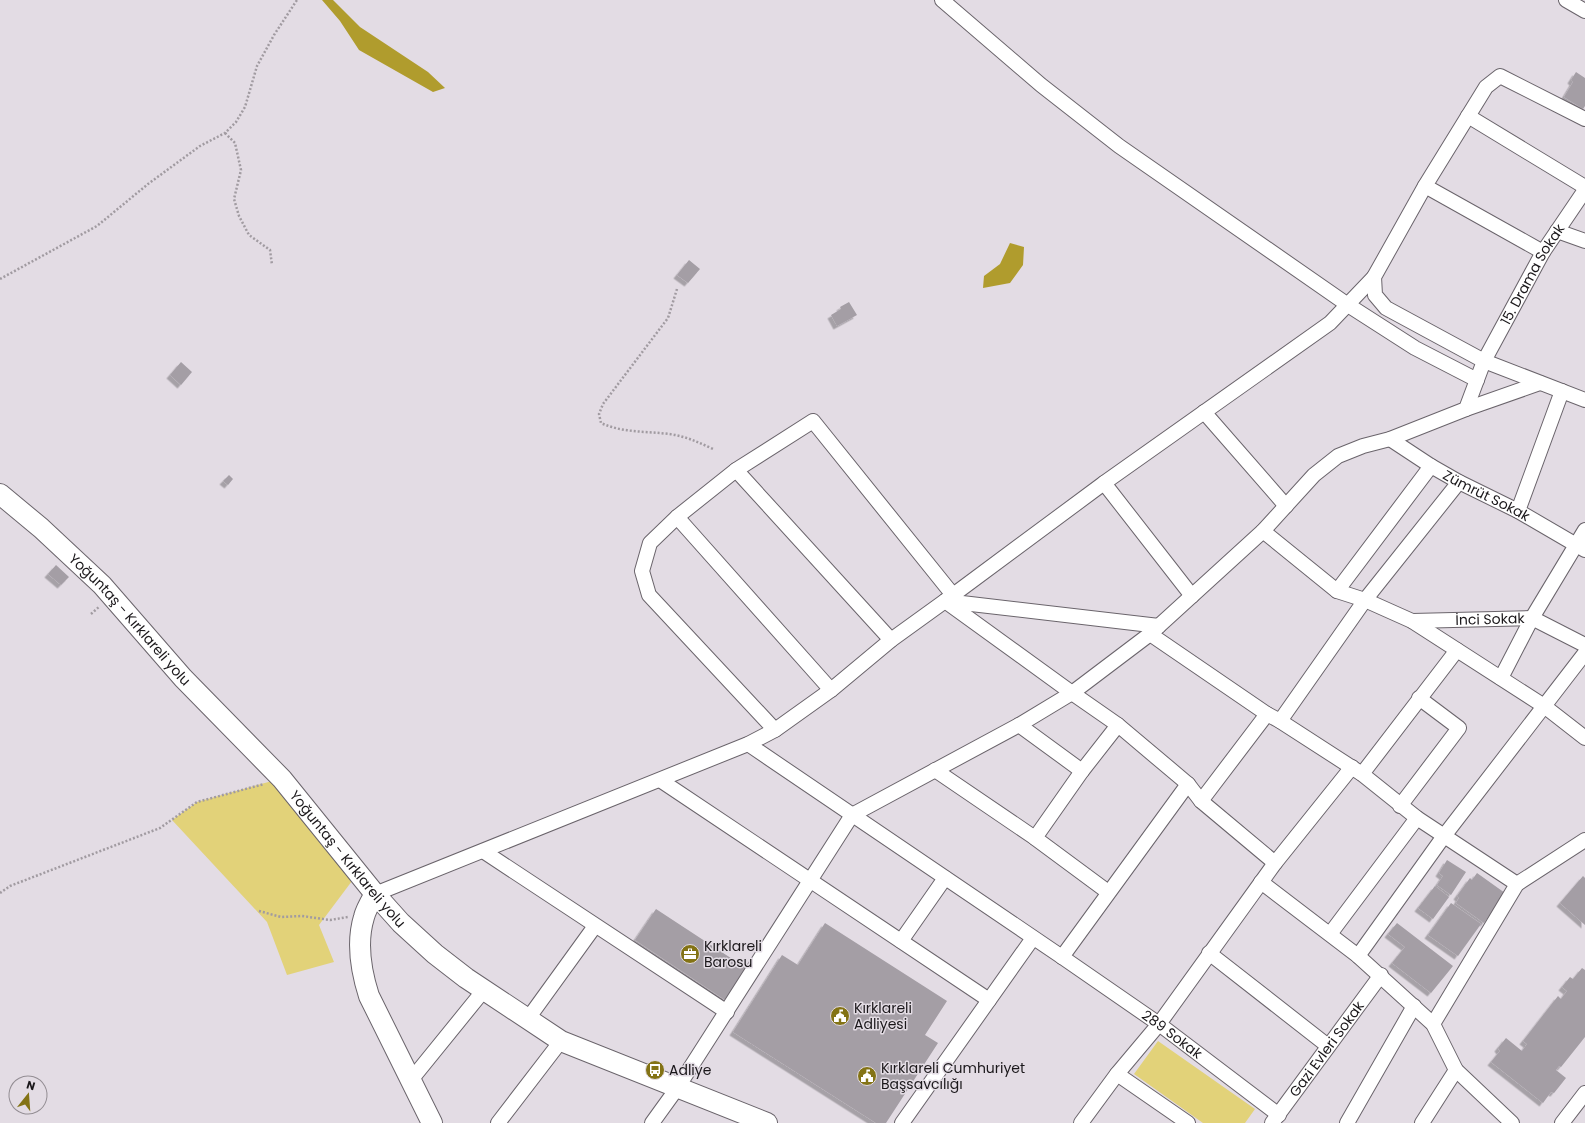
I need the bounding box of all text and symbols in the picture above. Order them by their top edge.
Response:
street label: 15. Drama Sokak [1495,219,1570,328]
street label: Zümrüt Sokak [1439,465,1534,526]
street label: Yoğuntaş - Kırklareli yolu [64,549,195,690]
street label: İnci Sokak [1455,608,1526,630]
street label: Yoğuntaş - Kırklareli yolu [285,786,410,932]
place label: Kırklareli Barosu [704,936,762,972]
office icon: Kırklareli Barosu [679,943,701,965]
street label: Gazi Evleri Sokak [1285,996,1369,1101]
place label: Kırklareli Adliyesi [854,998,912,1034]
public building icon: Kırklareli Adliyesi [829,1005,851,1027]
street label: 289 Sokak [1138,1005,1207,1064]
place label: Kırklareli Cumhuriyet Başsavcılığı [881,1058,1025,1094]
bus stop icon: Adliye [644,1059,666,1081]
place label: Adliye [669,1060,712,1080]
public building icon: Kırklareli Cumhuriyet Başsavcılığı [856,1065,878,1087]
north arrow [8,1075,48,1115]
text: N [25,1077,37,1094]

